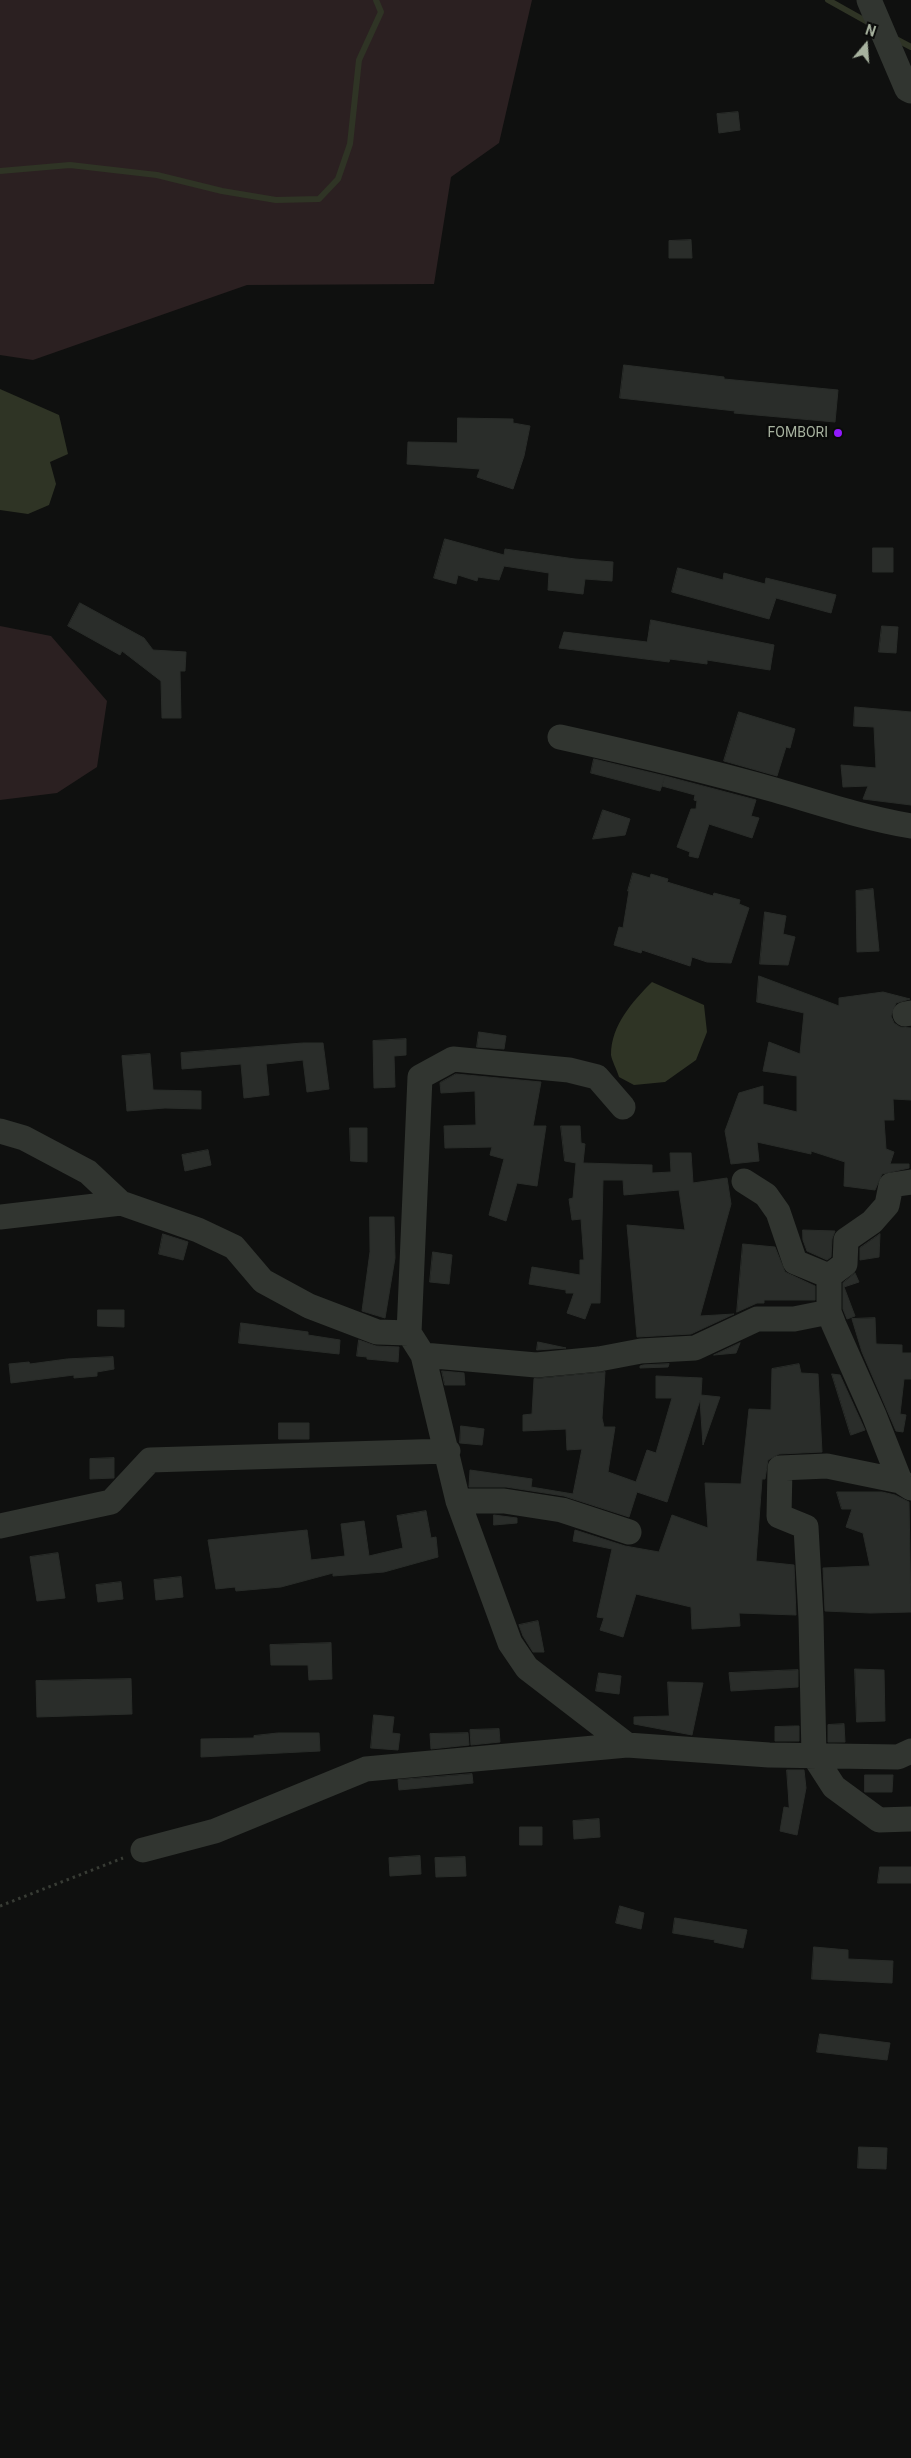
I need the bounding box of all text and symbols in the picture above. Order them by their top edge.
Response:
north arrow [841,20,891,70]
text: N [863,22,878,40]
place label: FOMBORI [768,425,828,441]
marker: FOMBORI [832,427,844,439]

